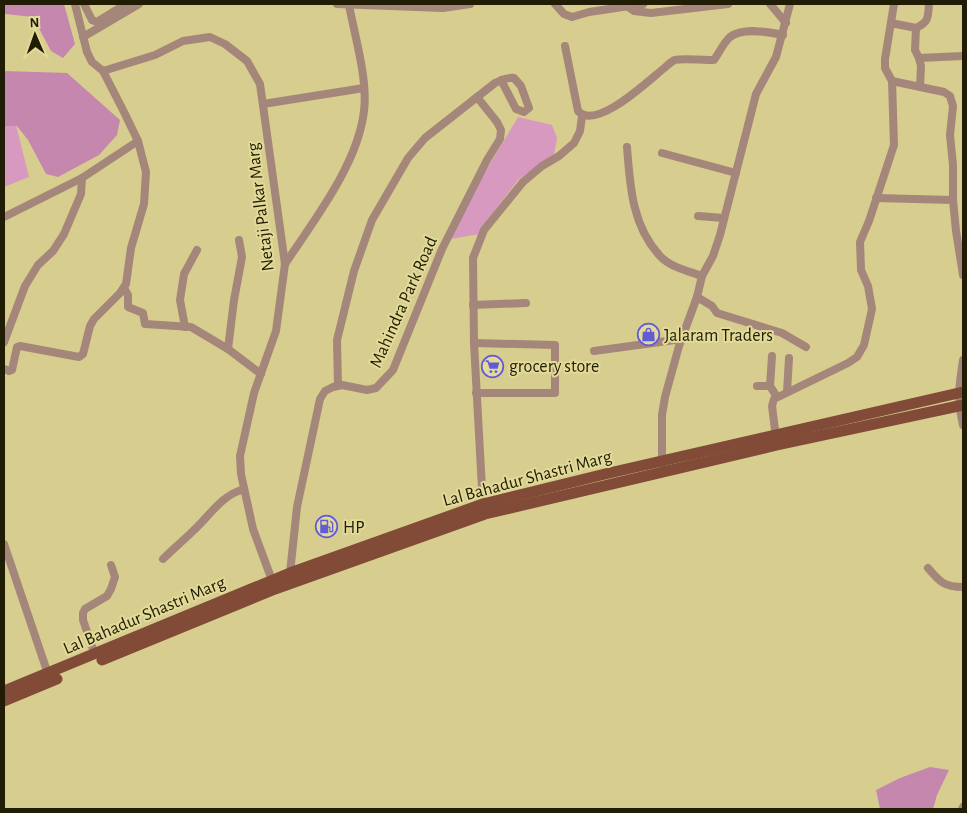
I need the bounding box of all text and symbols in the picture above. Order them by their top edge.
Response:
north arrow [10,10,60,60]
text: N [29,16,40,30]
street label: Netaji Palkar Marg [244,141,278,272]
street label: Mahindra Park Road [367,234,441,371]
shop icon: Jalaram Traders [636,323,660,347]
place label: Jalaram Traders [664,327,773,345]
supermarket icon: grocery store [481,354,505,378]
place label: grocery store [509,358,599,376]
street label: Lal Bahadur Shastri Marg [441,448,614,510]
fuel station icon: HP [315,515,339,539]
place label: HP [343,519,365,537]
street label: Lal Bahadur Shastri Marg [61,574,228,658]

